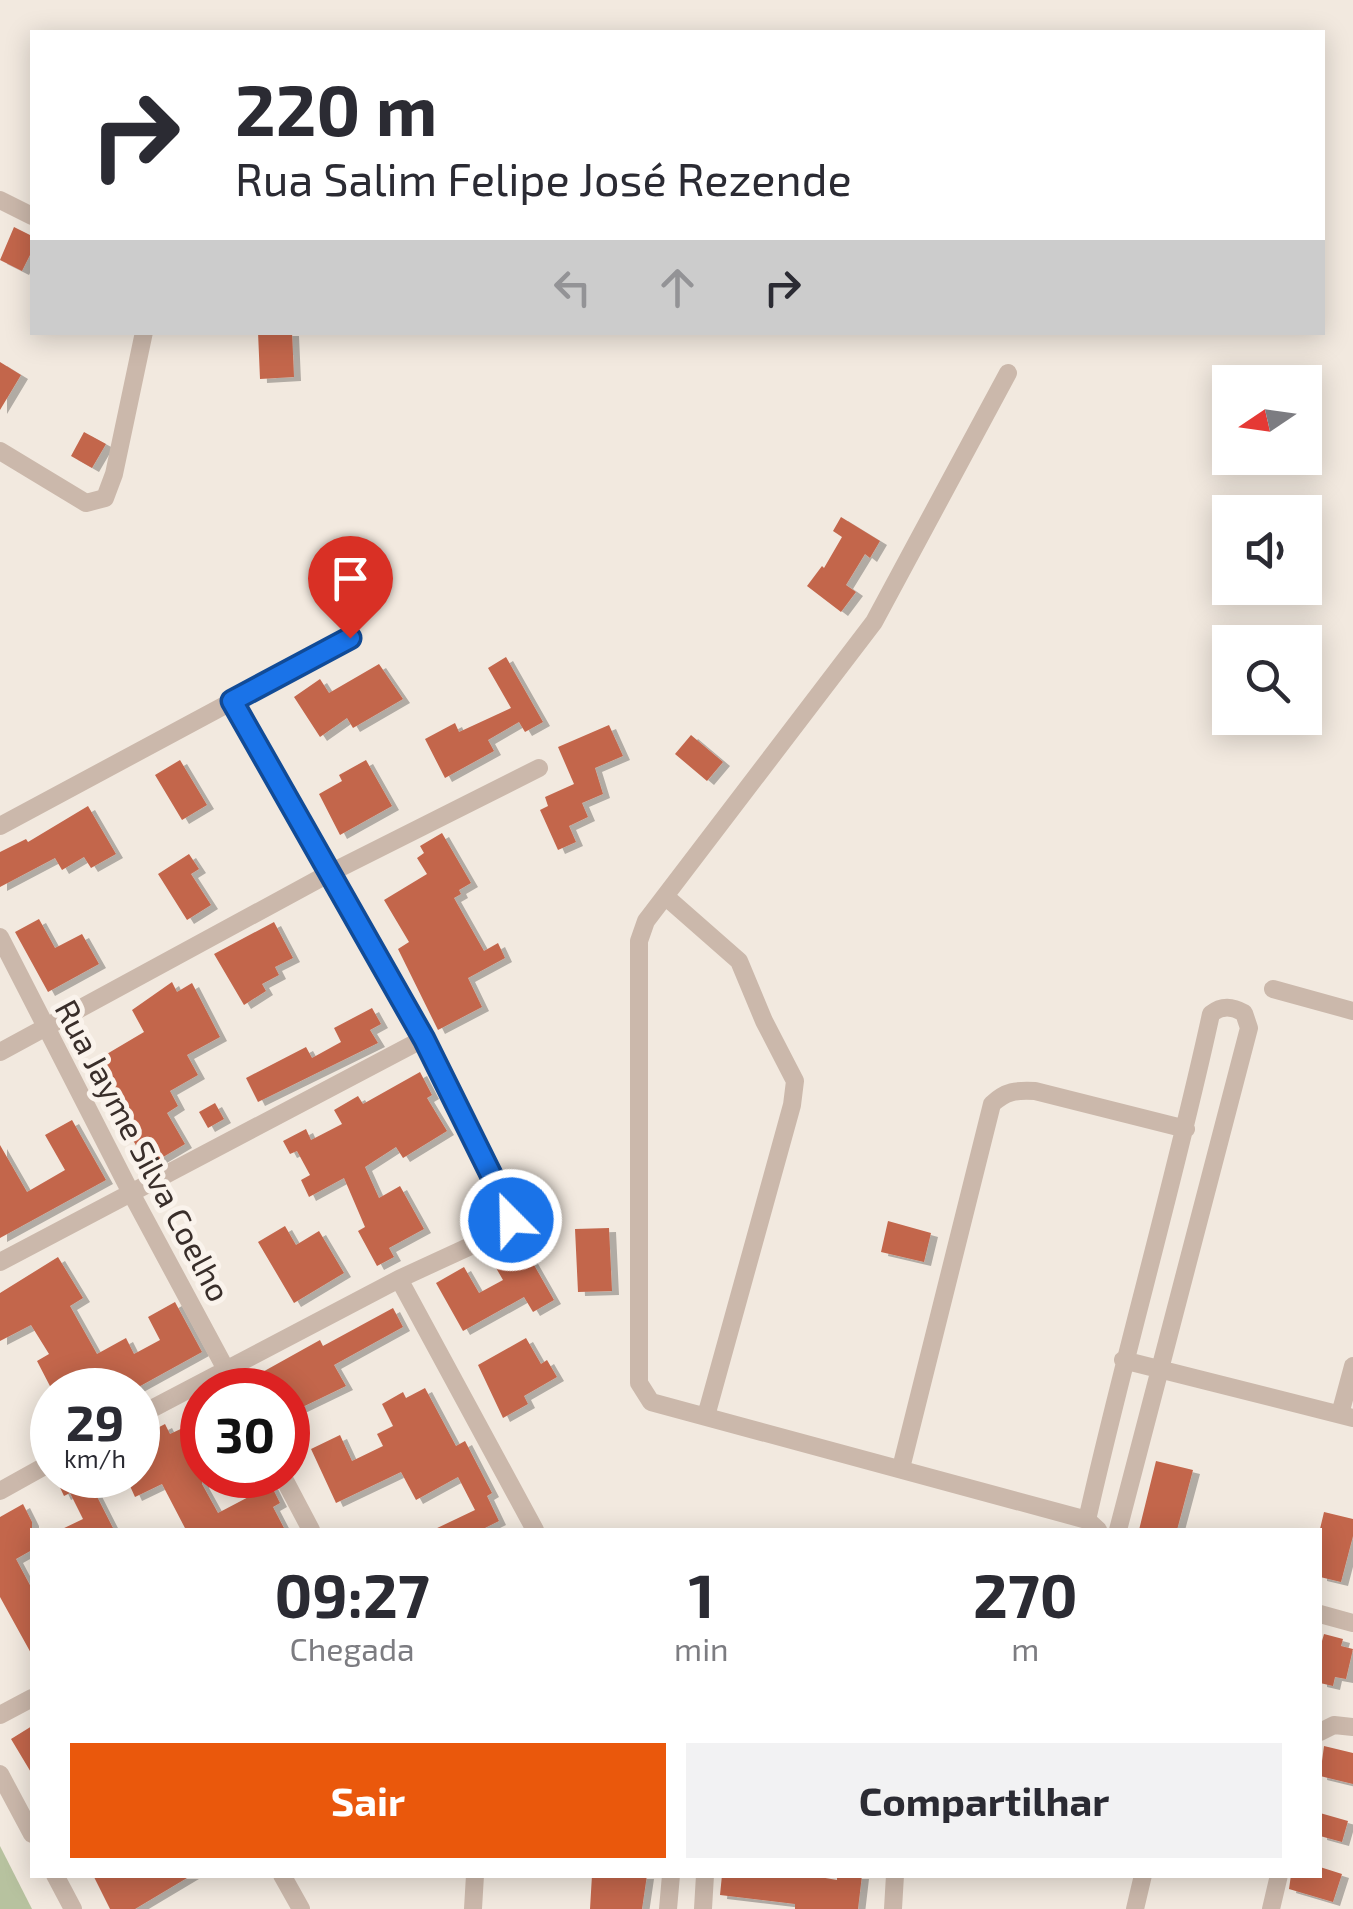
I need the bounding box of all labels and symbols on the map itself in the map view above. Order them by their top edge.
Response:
north arrow [1212,365,1322,475]
pin [308,536,393,639]
street label: Rua Jayme Silva Coelho [48,993,240,1307]
position arrow [459,1168,563,1272]
speed limit sign: 30 [180,1368,310,1498]

